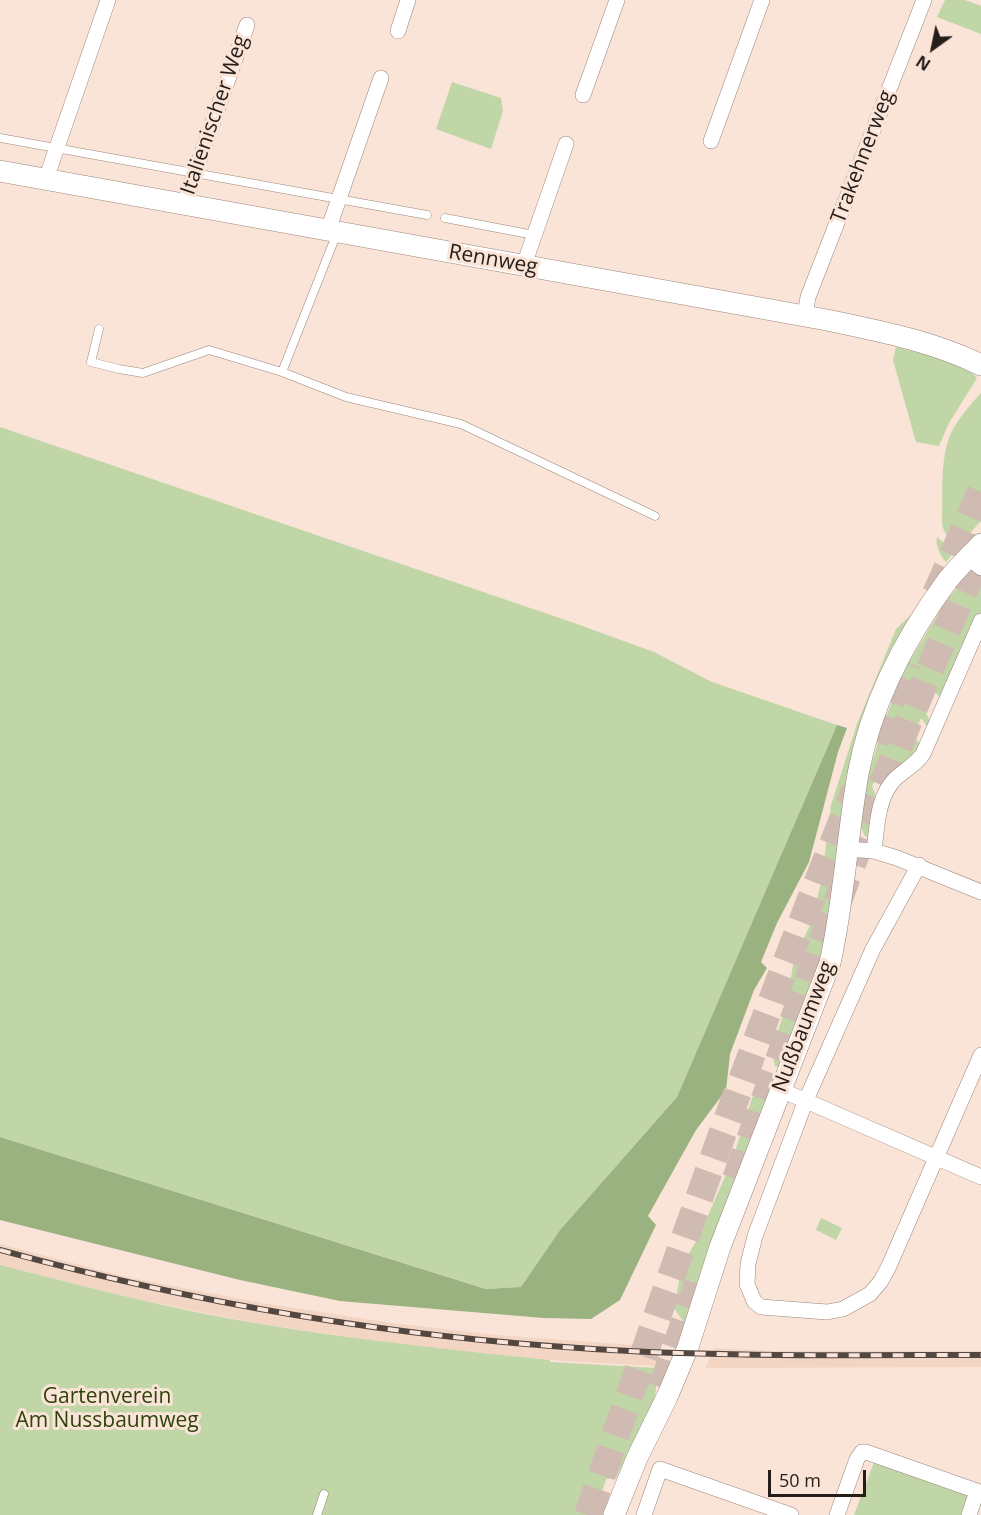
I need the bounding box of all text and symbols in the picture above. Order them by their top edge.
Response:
north arrow [903,18,963,78]
street label: Italienischer Weg [176,32,254,198]
text: N [912,50,935,76]
street label: Trakehnerweg [826,87,900,227]
street label: Rennweg [447,240,539,280]
street label: Nußbaumweg [767,958,841,1096]
park label: Gartenverein Am Nussbaumweg [15,1384,199,1434]
scale bar [771,1458,868,1496]
text: 50 m [779,1468,821,1492]

